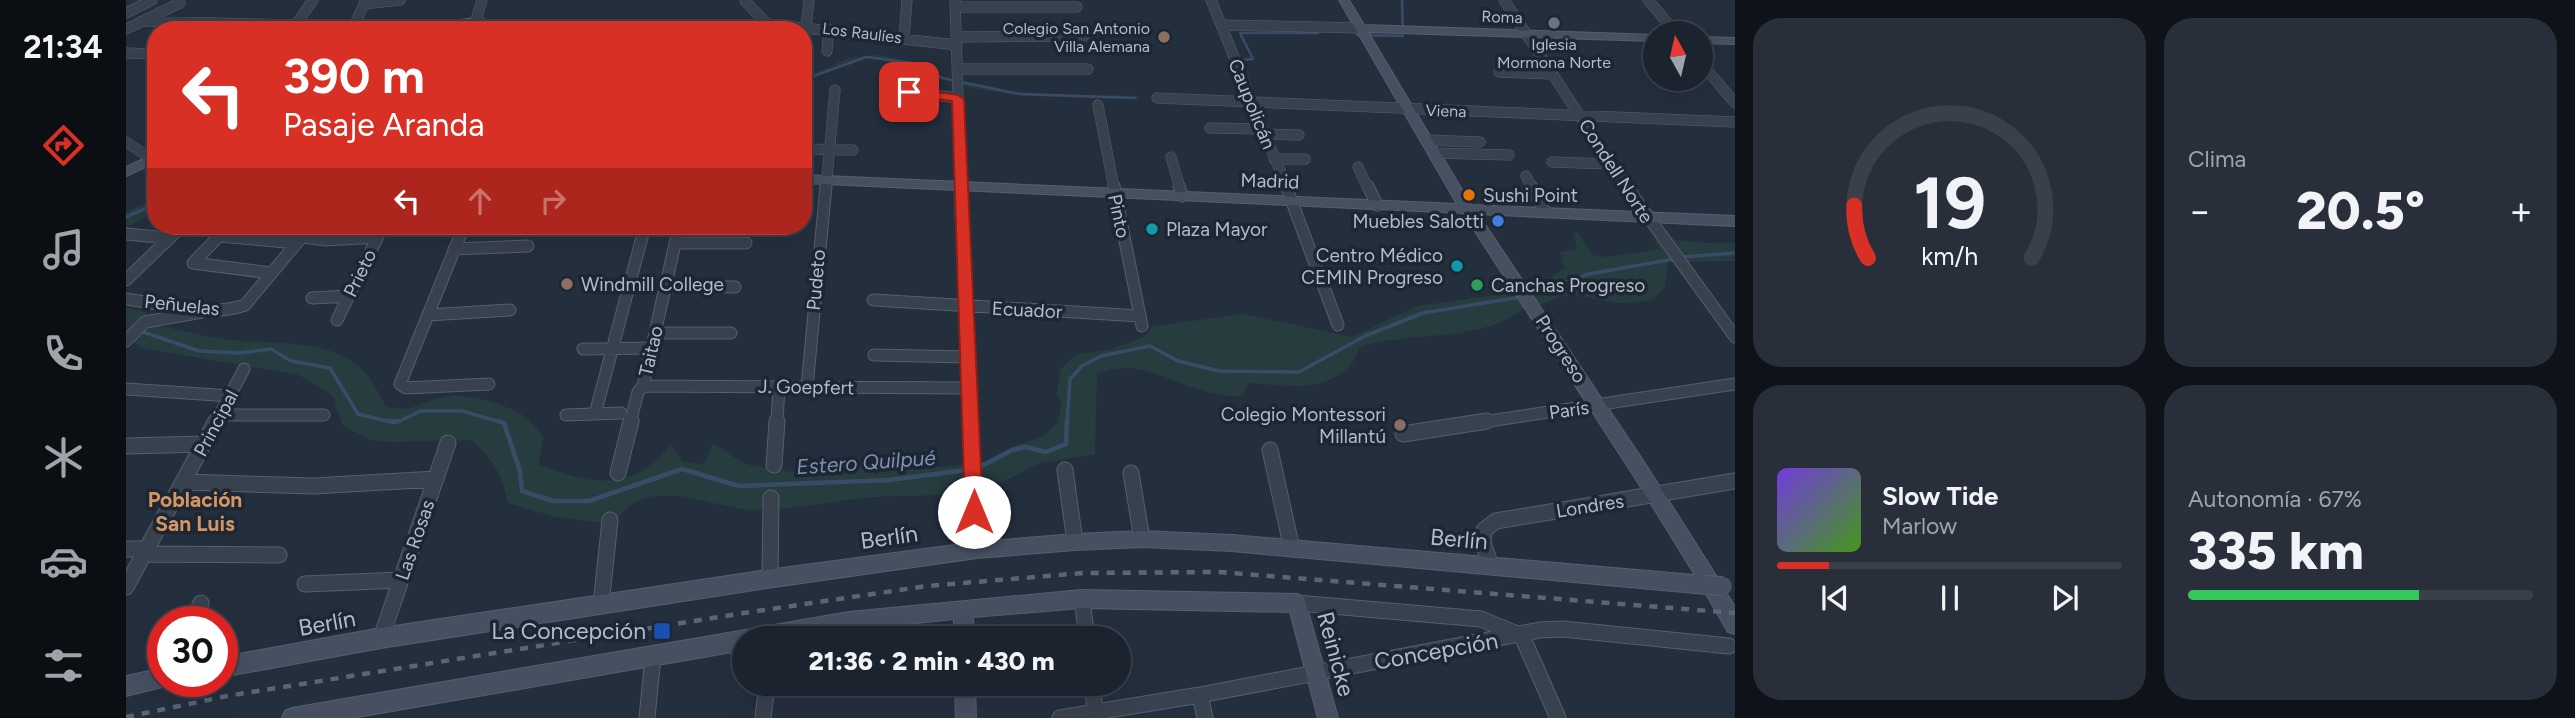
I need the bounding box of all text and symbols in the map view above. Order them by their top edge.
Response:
street label: Roma [1481,7,1523,27]
marker: Iglesia Mormona Norte [1546,15,1562,31]
street label: Los Raulíes [821,19,903,47]
place label: Colegio San Antonio Villa Alemana [1003,19,1150,56]
north arrow [1643,21,1713,91]
map controls [1643,21,1713,91]
text: 21:34 [23,28,103,66]
marker: Colegio San Antonio Villa Alemana [1156,29,1172,45]
place label: Iglesia Mormona Norte [1497,35,1611,72]
text: 390 m [283,46,425,105]
icon: left [168,49,259,140]
street label: Caupolicán [1223,55,1281,153]
pin [879,62,939,122]
icon: arrive [890,73,928,111]
street label: Viena [1425,101,1467,121]
text: Pasaje Aranda [283,106,484,144]
street label: Condell Norte [1574,115,1658,227]
icon: directions [39,121,88,170]
text: Clima [2188,145,2246,173]
text: 19 [1913,160,1986,247]
street label: Madrid [1240,168,1300,194]
text: 20.5° [2296,180,2425,242]
icon: left [388,182,426,220]
icon: ahead [461,182,499,220]
icon: right [534,182,572,220]
place label: Sushi Point [1483,184,1578,207]
marker: Sushi Point [1461,187,1477,203]
text: − [2188,188,2212,234]
text: + [2509,188,2533,234]
street label: Pinto [1103,192,1135,240]
place label: Muebles Salotti [1352,210,1484,233]
marker: Muebles Salotti [1490,213,1506,229]
place label: Plaza Mayor [1166,218,1268,241]
marker: Plaza Mayor [1144,221,1160,237]
icon: music [39,225,88,274]
text: km/h [1921,241,1978,271]
place label: Centro Médico CEMIN Progreso [1301,244,1443,289]
street label: Prieto [339,245,381,301]
street label: Pudeto [802,249,830,311]
marker: Centro Médico CEMIN Progreso [1449,258,1465,274]
place label: Windmill College [581,273,724,296]
place label: Canchas Progreso [1491,274,1645,297]
marker: Windmill College [559,276,575,292]
marker: Canchas Progreso [1469,277,1485,293]
street label: Peñuelas [143,290,221,320]
street label: Ecuador [991,297,1063,323]
street label: Progreso [1531,311,1591,387]
street label: Taitao [634,323,668,379]
icon: phone [39,329,88,378]
street label: J. Goepfert [758,375,854,399]
street label: Principal [189,386,243,460]
street label: París [1548,396,1591,424]
place label: Colegio Montessori Millantú [1221,403,1386,448]
marker: Colegio Montessori Millantú [1392,417,1408,433]
icon: climate [39,433,88,482]
water label: Estero Quilpué [795,445,937,479]
position arrow [937,475,1011,549]
text: Slow Tide [1882,480,1998,512]
text: Autonomía · 67% [2188,485,2362,513]
district label: Población San Luis [148,487,242,536]
street label: Londres [1554,489,1626,523]
street label: Las Rosas [391,497,440,583]
text: Marlow [1882,512,1957,540]
street label: Berlín [859,519,919,555]
text: 335 km [2188,520,2364,582]
street label: Berlín [1429,523,1489,555]
icon: car [39,537,88,586]
icon: previous [1816,579,1854,617]
icon: pause [1931,579,1969,617]
icon: next [2046,579,2084,617]
street label: Berlín [296,604,358,642]
speed limit sign: 30 [147,606,238,697]
street label: Reinicke [1311,609,1361,699]
place label: La Concepción [491,617,646,645]
marker: La Concepción [652,621,672,641]
street label: Concepción [1372,626,1500,676]
icon: filters [39,641,88,690]
text: 21:36 · 2 min · 430 m [808,645,1055,677]

